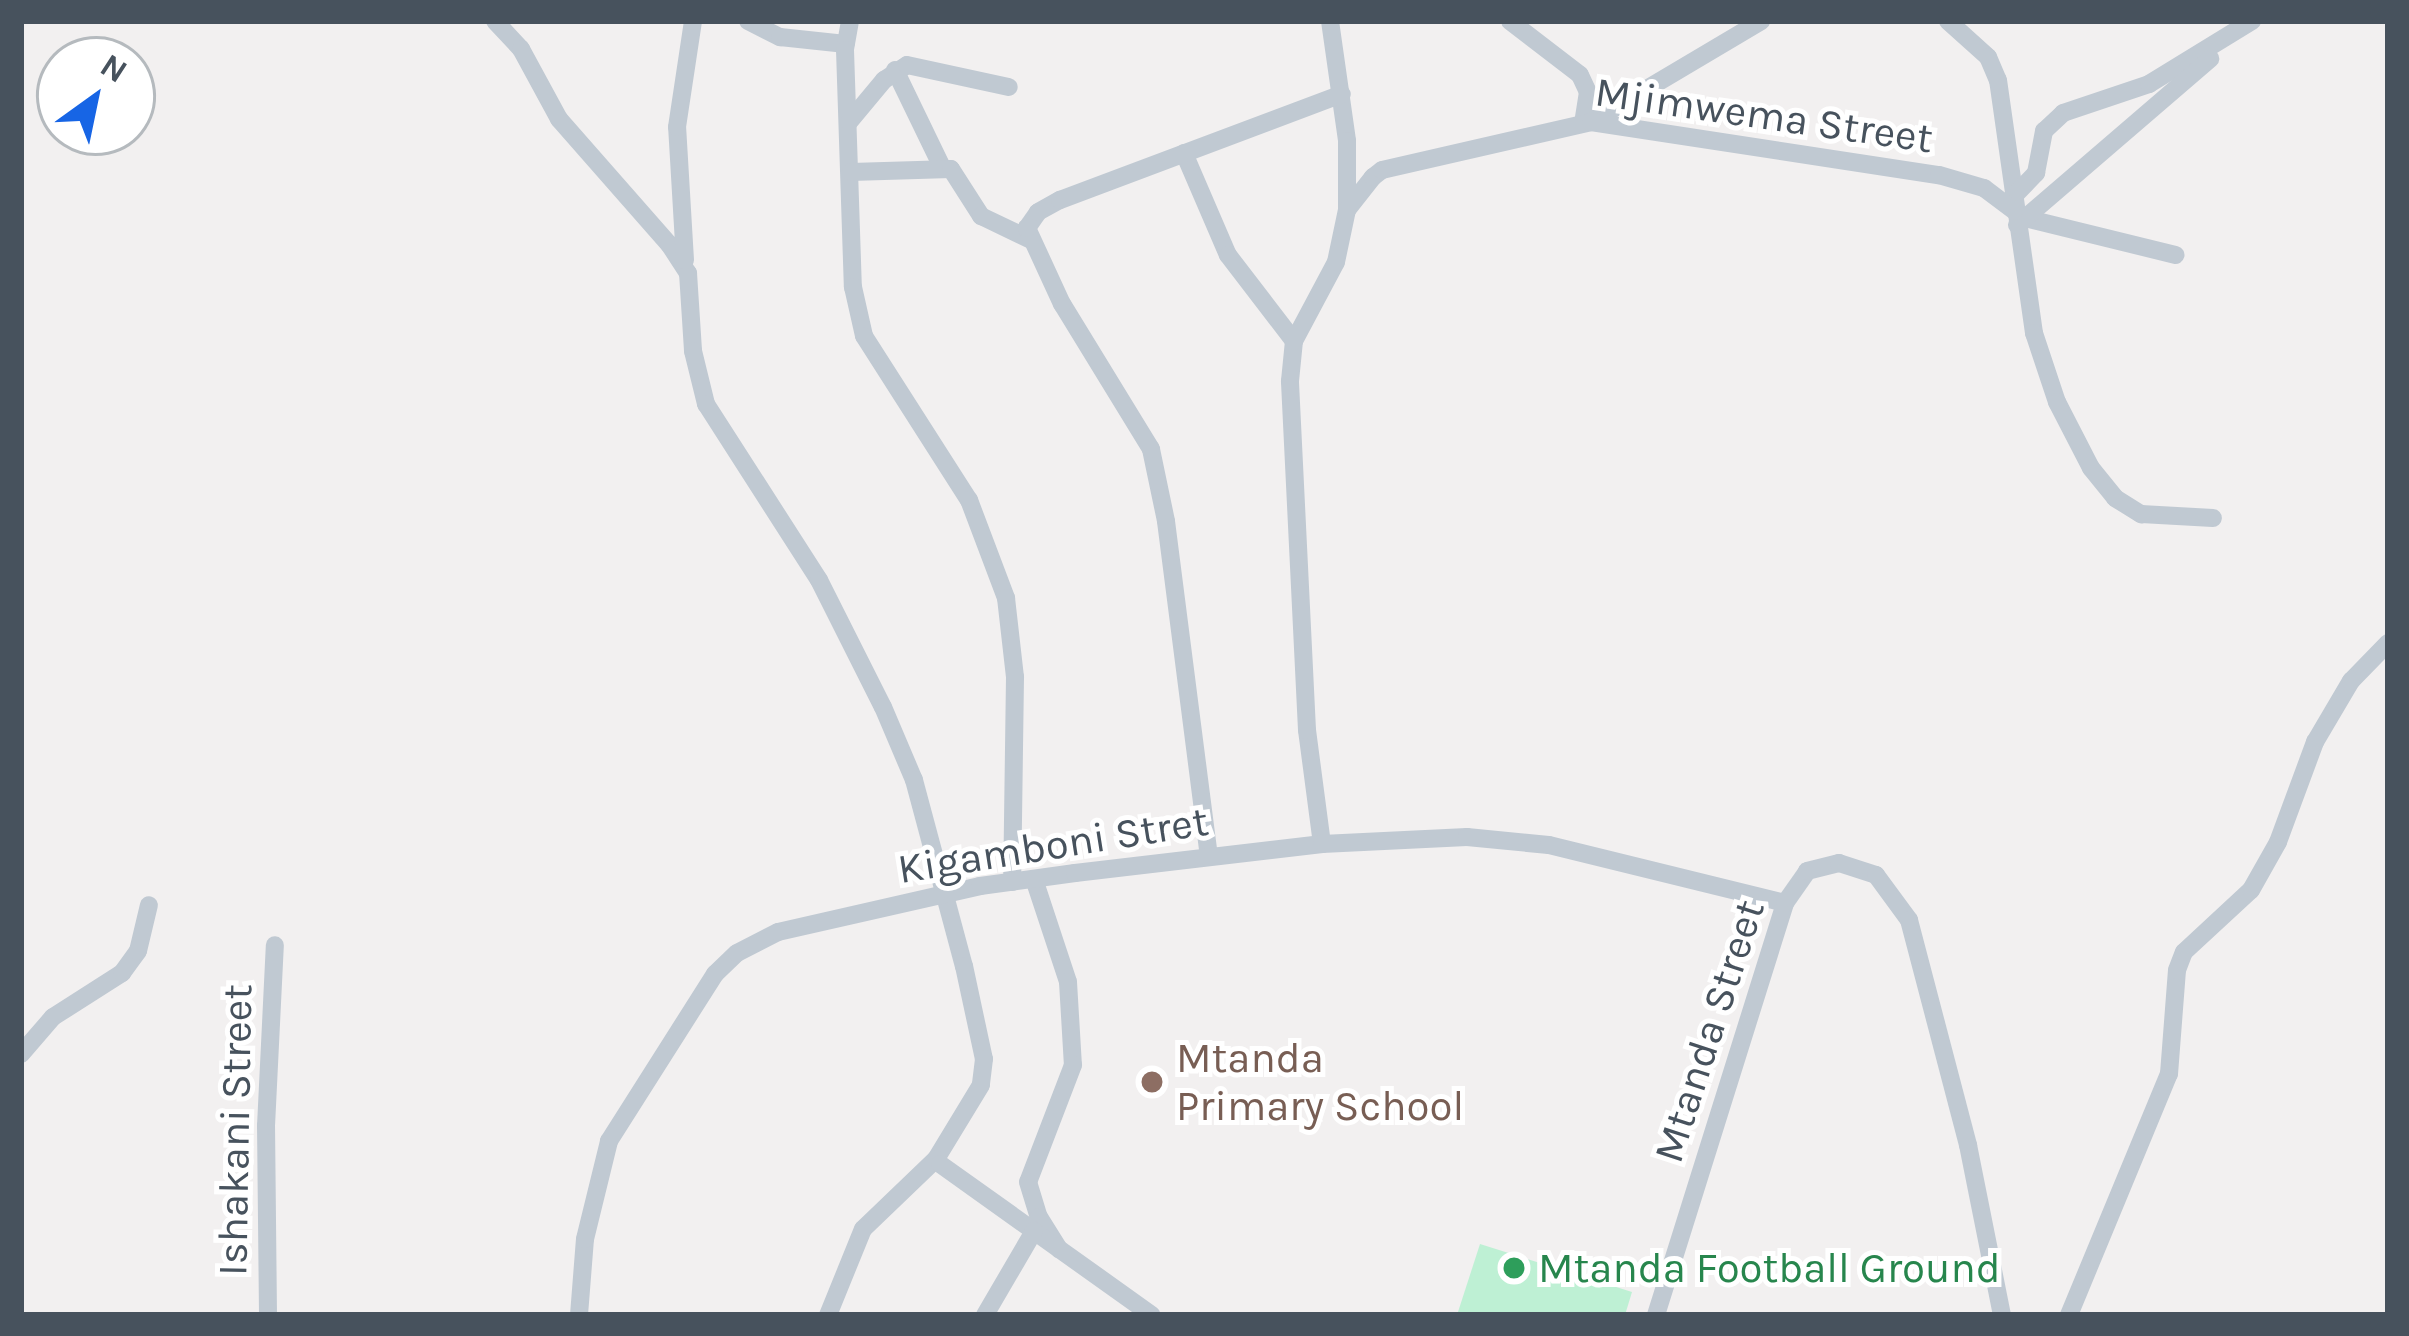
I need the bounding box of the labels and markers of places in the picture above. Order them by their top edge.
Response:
place label: Mtanda Primary School [1176,1033,1464,1132]
marker: Mtanda Primary School [1139,1069,1165,1095]
place label: Mtanda Football Ground [1538,1243,2001,1293]
marker: Mtanda Football Ground [1501,1255,1527,1281]

